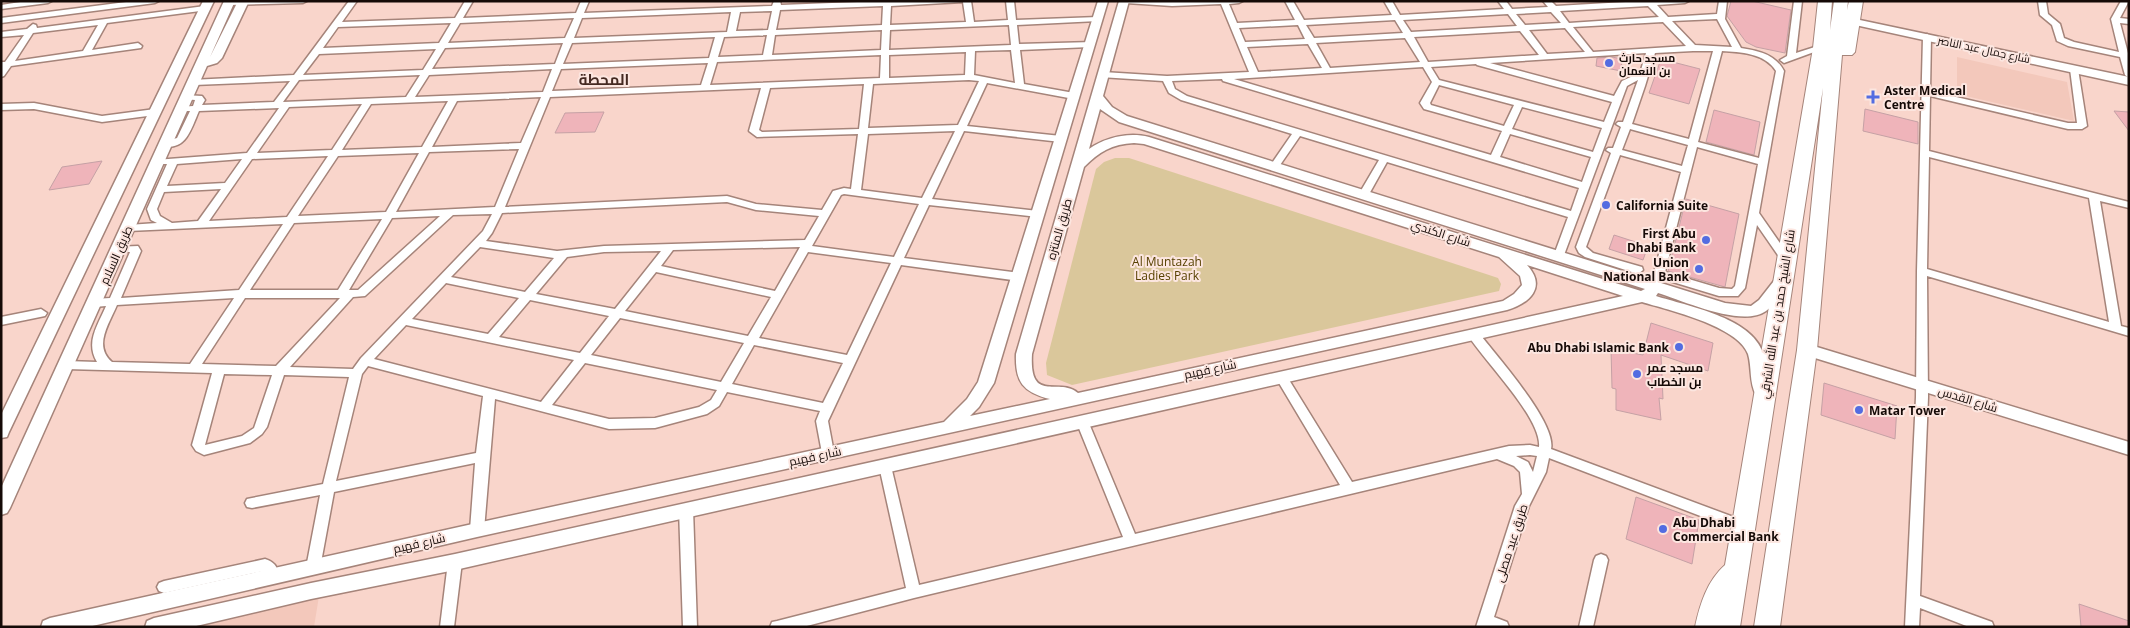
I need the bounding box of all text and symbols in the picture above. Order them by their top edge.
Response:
street label: شارع جمال عبد الناصر [1935,32,2032,67]
place label: مسجد حارث بن النعمان [1619,50,1675,78]
marker: مسجد حارث بن النعمان [1603,57,1615,69]
district label: المحطة [579,69,629,89]
place label: Aster Medical Centre [1884,82,1966,113]
marker: Aster Medical Centre [1866,90,1880,104]
street label: طريق المنتزه [1042,196,1076,262]
place label: California Suite [1616,197,1708,214]
marker: California Suite [1600,199,1612,211]
street label: شارع الكندي [1409,215,1473,253]
street label: طريق السلام [95,223,137,287]
place label: First Abu Dhabi Bank [1627,225,1697,256]
street label: شارع الشيخ حمد بن عبد الله الشرقي [1755,228,1801,400]
marker: First Abu Dhabi Bank [1700,234,1712,246]
park label: Al Muntazah Ladies Park [1132,253,1202,284]
place label: Union National Bank [1603,254,1690,285]
marker: Union National Bank [1693,263,1705,275]
place label: Abu Dhabi Islamic Bank [1528,339,1670,356]
marker: Abu Dhabi Islamic Bank [1673,341,1685,353]
street label: شارع فهيم [1182,355,1238,383]
place label: مسجد عمر بن الخطاب [1646,359,1703,390]
marker: مسجد عمر بن الخطاب [1631,368,1643,380]
street label: شارع القدس [1936,382,2000,416]
place label: Matar Tower [1869,402,1946,419]
marker: Matar Tower [1853,404,1865,416]
street label: شارع فهيم [787,442,843,470]
street label: طريق عيد مصلى [1490,502,1532,584]
place label: Abu Dhabi Commercial Bank [1673,514,1779,545]
marker: Abu Dhabi Commercial Bank [1657,523,1669,535]
street label: شارع فهيم [391,529,447,557]

